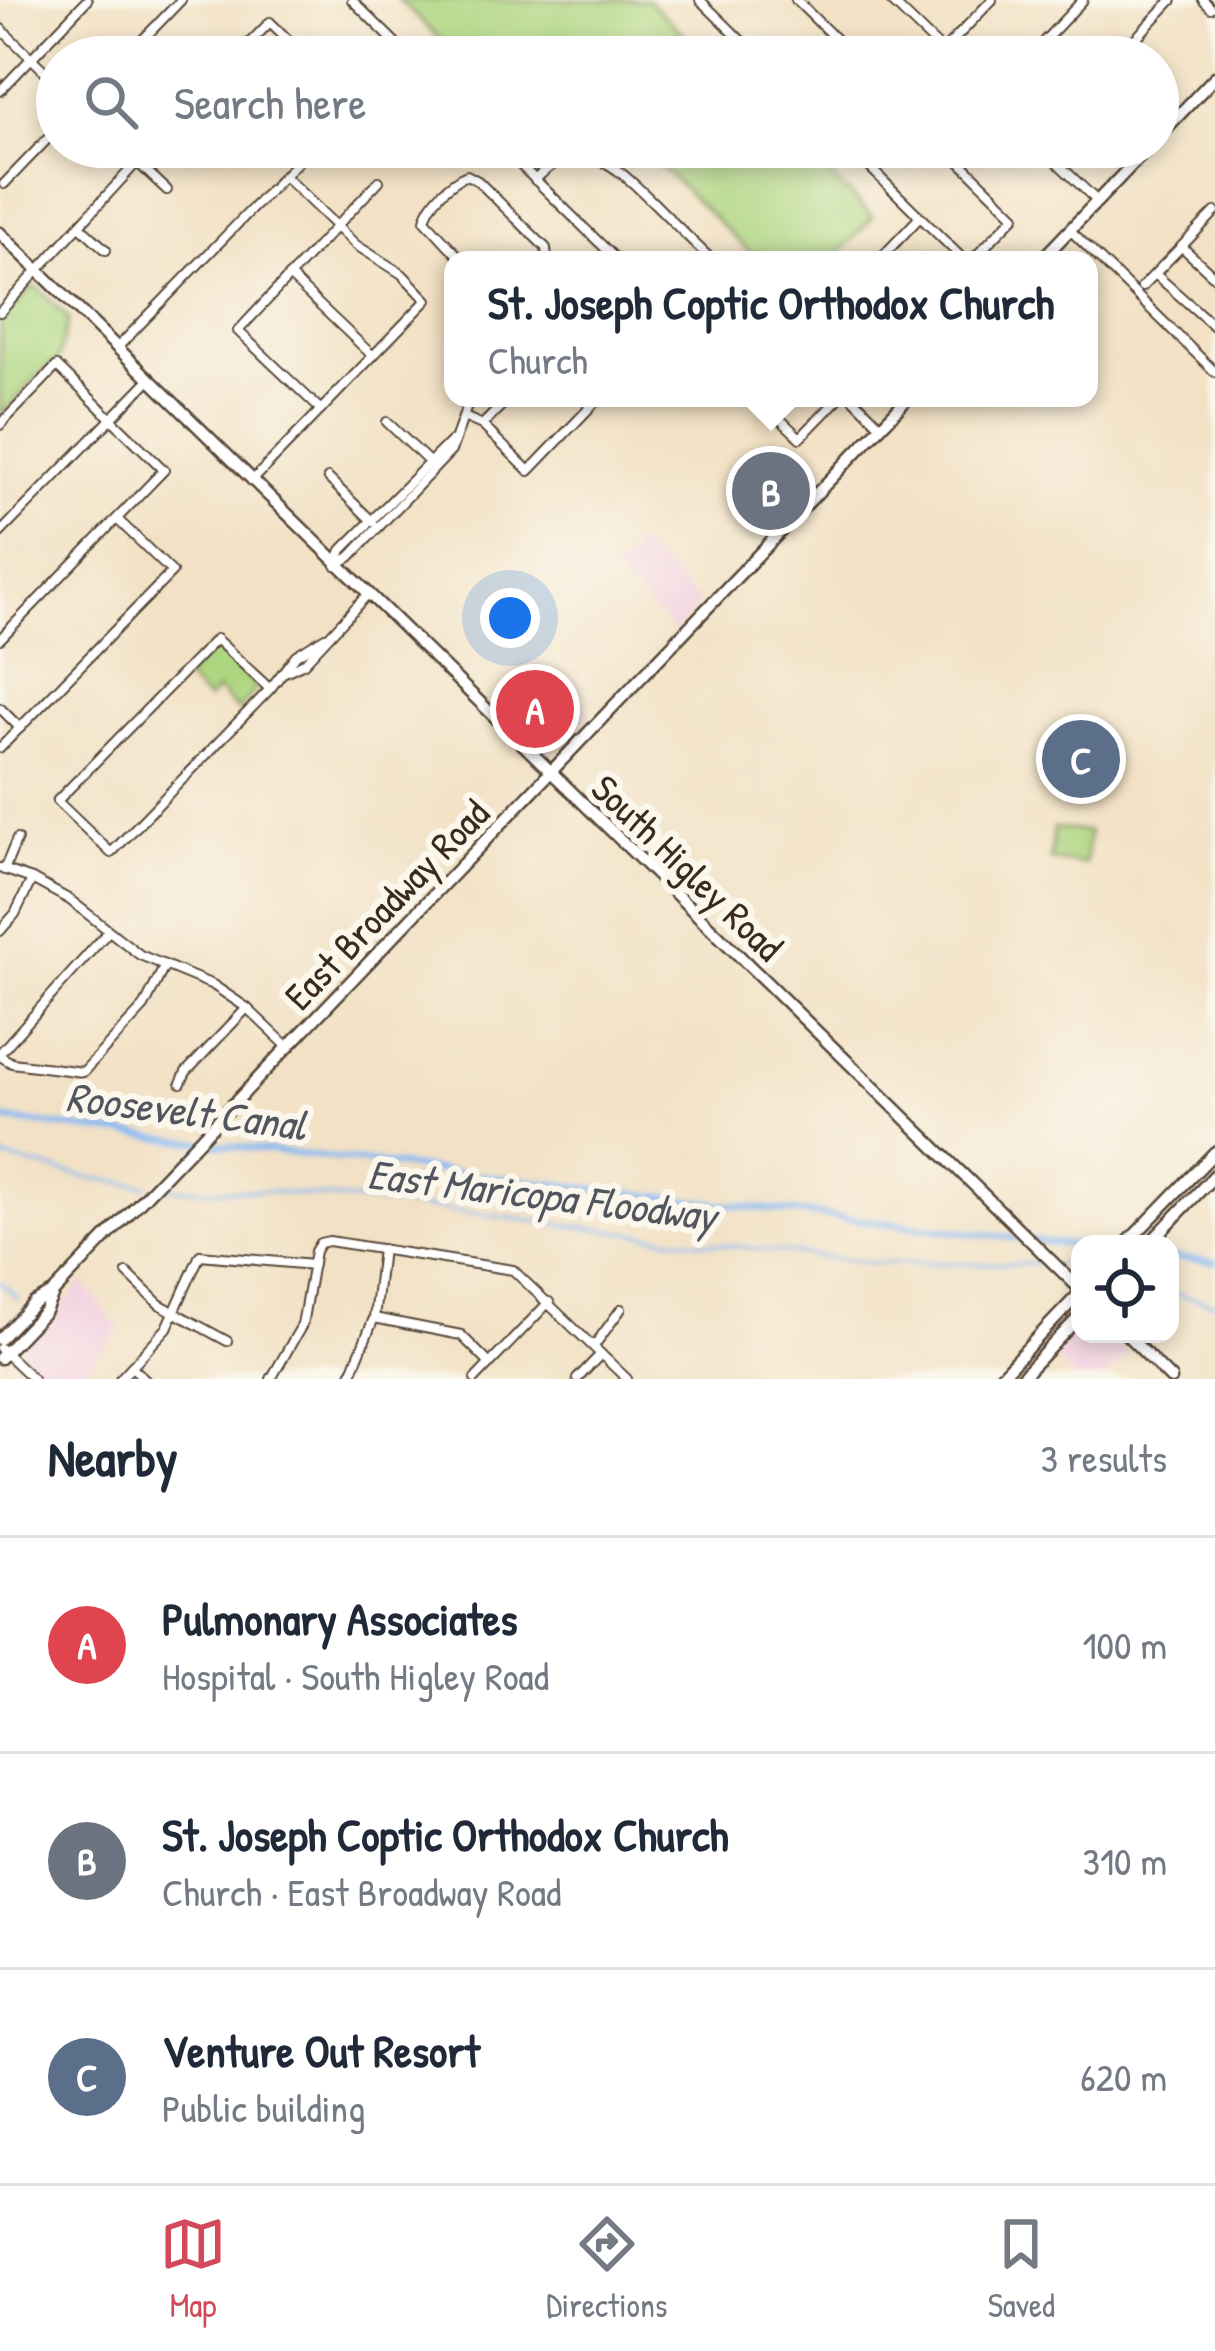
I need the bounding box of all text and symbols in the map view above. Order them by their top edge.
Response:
search box [36,36,1179,168]
icon: search [78,69,144,135]
text: Search here [174,72,366,133]
popup [444,251,1098,407]
text: St. Joseph Coptic Orthodox Church [488,272,1054,333]
text: Church [488,333,588,386]
pin: B [732,446,810,536]
your location [480,588,540,648]
pin: A [496,664,574,754]
pin: C [1042,714,1120,804]
street label: South Higley Road [581,762,795,972]
street label: East Broadway Road [272,787,500,1021]
water label: Roosevelt Canal [63,1067,311,1153]
water label: East Maricopa Floodway [364,1144,724,1245]
map controls [1071,1235,1179,1343]
button: locate [1071,1235,1179,1343]
text: Nearby [48,1423,178,1492]
text: 3 results [1041,1431,1167,1484]
text: Pulmonary Associates [162,1588,518,1649]
text: A [77,1618,97,1671]
text: 100 m [1082,1618,1167,1671]
text: Hospital · South Higley Road [162,1649,549,1702]
text: St. Joseph Coptic Orthodox Church [162,1804,728,1865]
text: B [77,1834,97,1887]
text: 310 m [1082,1834,1167,1887]
text: Church · East Broadway Road [162,1865,561,1918]
text: Venture Out Resort [162,2020,480,2081]
text: C [76,2050,98,2103]
text: 620 m [1080,2050,1167,2103]
text: Public building [162,2081,365,2134]
tab: Map [160,2211,226,2327]
tab: Directions [546,2211,668,2327]
tab: Saved [988,2211,1055,2327]

